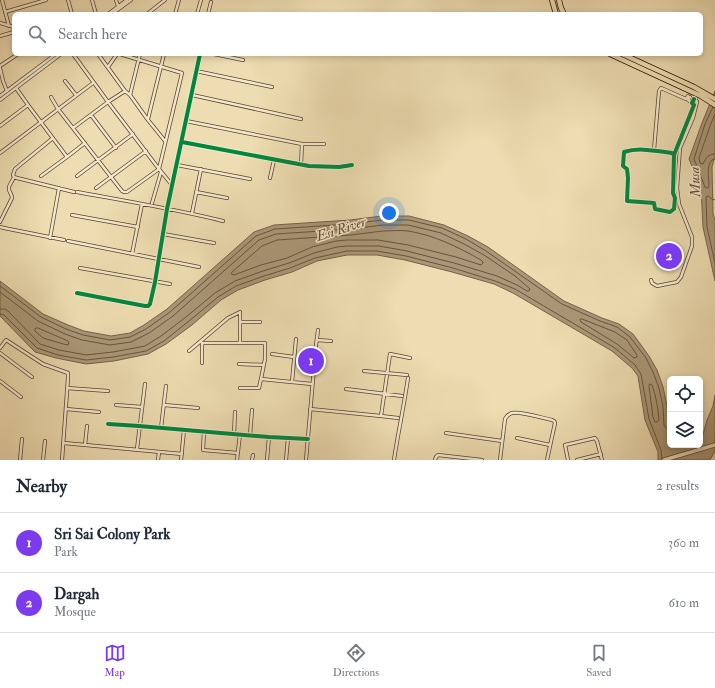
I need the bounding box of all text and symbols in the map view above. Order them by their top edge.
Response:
search box [12,12,703,56]
icon: search [26,23,48,45]
text: Search here [58,25,127,44]
water label: Musa [686,166,704,199]
your location [379,203,399,223]
water label: Esi River [313,213,369,245]
pin: 2 [656,241,682,271]
pin: 1 [298,346,324,376]
map controls [667,376,703,448]
button: locate [667,376,703,412]
button: layers [667,412,703,448]
text: Nearby [16,476,67,497]
text: 2 results [656,478,699,494]
text: Sri Sai Colony Park [54,525,170,544]
text: 1 [27,535,31,551]
text: 360 m [668,535,699,551]
text: Park [54,544,78,560]
text: Dargah [54,585,99,604]
text: 2 [26,595,32,611]
text: 610 m [668,595,699,611]
text: Mosque [54,604,96,620]
tab: Map [104,642,126,679]
tab: Directions [333,642,379,679]
tab: Saved [586,642,611,679]

